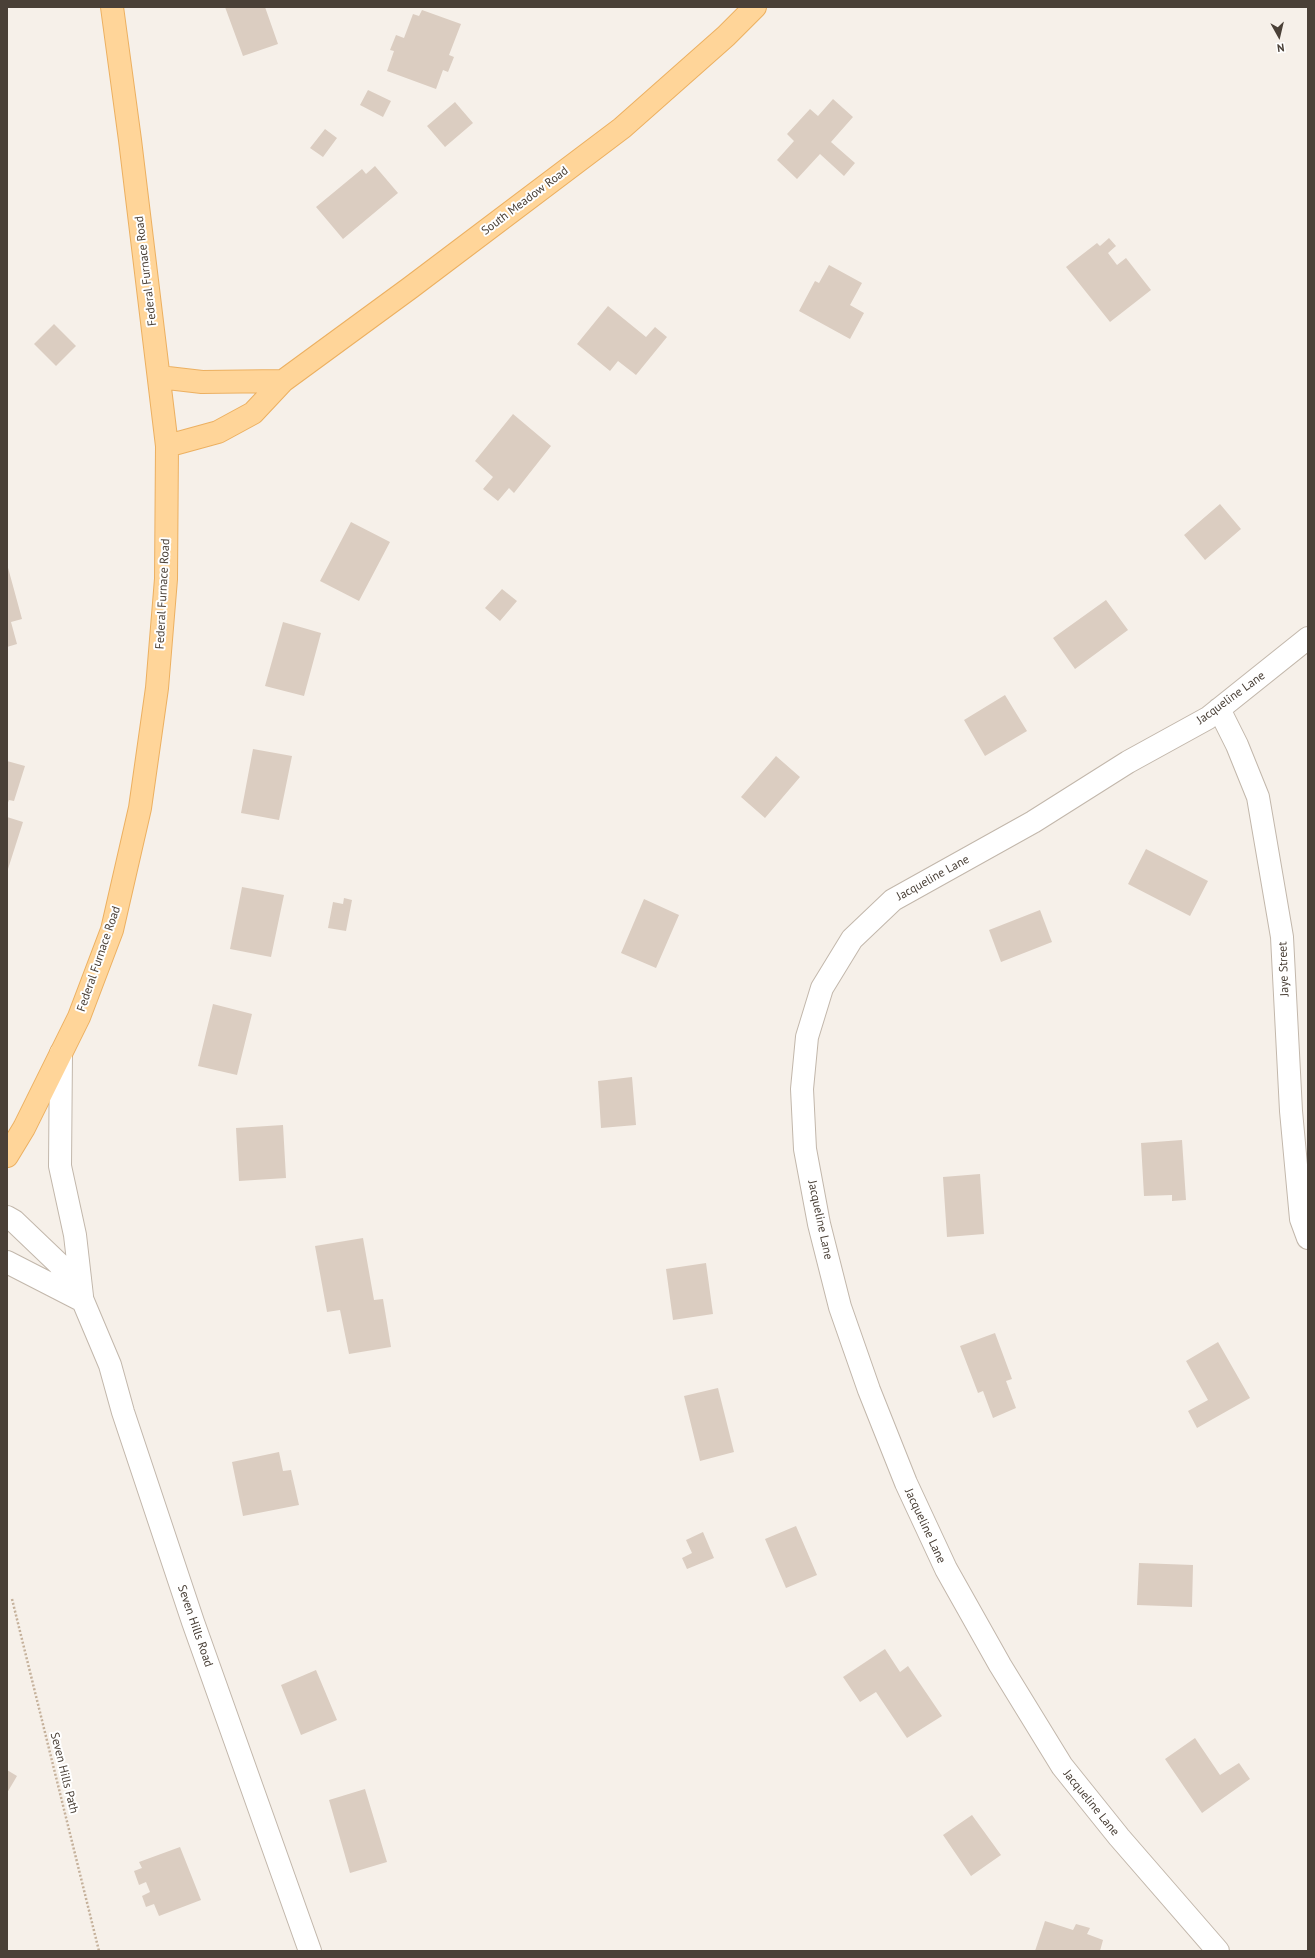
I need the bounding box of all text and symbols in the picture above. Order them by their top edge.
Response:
north arrow [1259,16,1299,56]
text: N [1276,40,1285,55]
street label: South Meadow Road [479,164,571,238]
street label: Federal Furnace Road [132,215,160,327]
street label: Federal Furnace Road [153,538,173,650]
street label: Jacqueline Lane [1194,668,1268,728]
street label: Jacqueline Lane [894,852,972,904]
street label: Federal Furnace Road [74,904,124,1014]
street label: Jaye Street [1276,941,1292,997]
street label: Jacqueline Lane [805,1179,835,1261]
street label: Jacqueline Lane [901,1486,949,1566]
street label: Seven Hills Road [174,1583,216,1669]
street label: Seven Hills Path [47,1731,81,1815]
street label: Jacqueline Lane [1060,1767,1122,1839]

